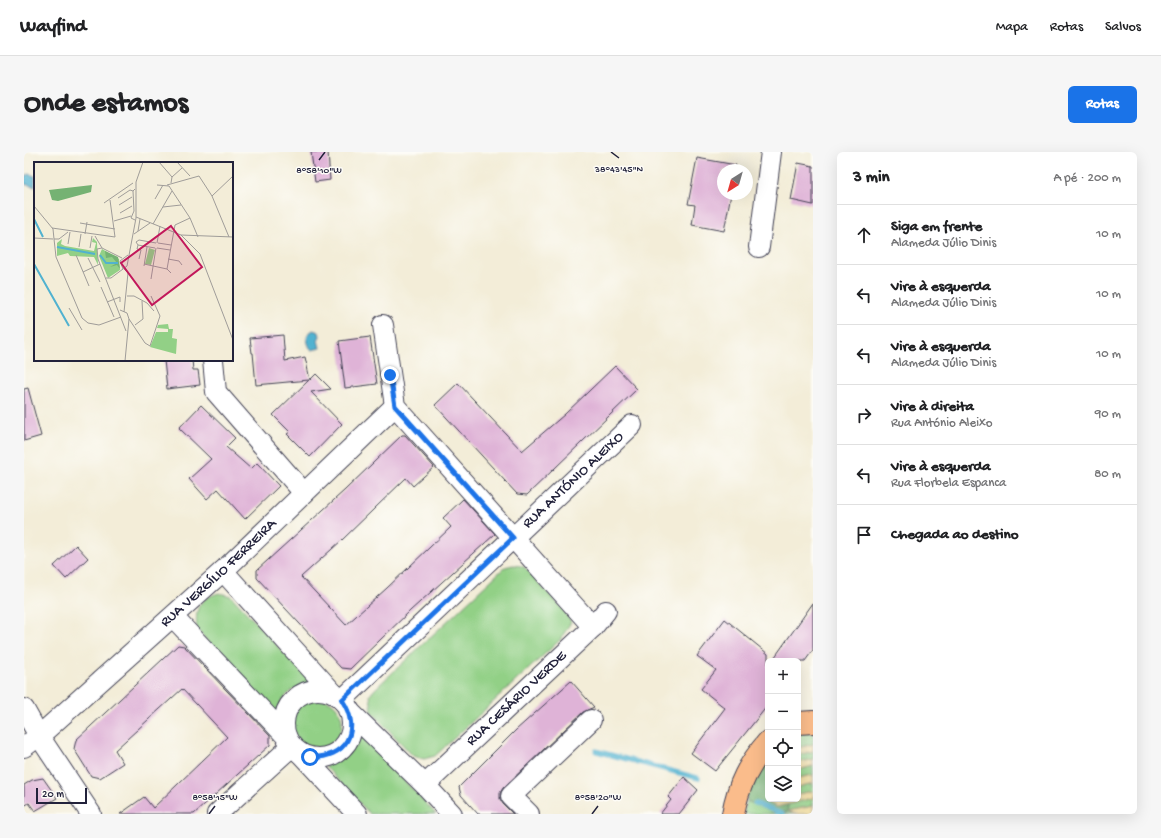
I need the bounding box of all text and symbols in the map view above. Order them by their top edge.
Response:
text: Wayfind [20,16,86,39]
text: Mapa [996,19,1028,36]
text: Rotas [1050,19,1083,36]
text: Salvos [1105,19,1141,36]
button: Rotas [1068,86,1137,123]
text: Onde estamos [24,88,188,121]
inset map [34,162,233,361]
text: 38°43'45"N [594,164,644,176]
north arrow [717,164,753,200]
text: 8°58'10"W [296,165,342,177]
text: 3 min [853,168,890,188]
text: A pé · 200 m [1053,171,1121,186]
text: Siga em frente [891,218,982,236]
icon: ahead [853,224,875,246]
text: 10 m [1096,227,1121,242]
text: Alameda Júlio Dinis [891,236,996,251]
text: Vire à esquerda [891,278,991,296]
icon: left [853,284,875,306]
text: 10 m [1096,287,1121,302]
text: Alameda Júlio Dinis [891,296,996,311]
text: Vire à esquerda [891,338,991,356]
icon: left [853,344,875,366]
text: 10 m [1096,347,1121,362]
text: Alameda Júlio Dinis [891,356,996,371]
route end [381,366,399,384]
text: Vire à direita [891,398,974,416]
icon: right [853,404,875,426]
text: 90 m [1095,407,1121,422]
text: Rua António Aleixo [891,416,993,431]
street label: RUA ANTÓNIO ALEIXO [519,428,628,533]
text: Vire à esquerda [891,458,991,476]
icon: left [853,464,875,486]
text: 80 m [1094,467,1121,482]
text: Rua Florbela Espanca [891,476,1006,491]
street label: RUA VERGÍLIO FERREIRA [157,514,281,632]
icon: arrive [853,524,875,546]
text: Chegada ao destino [891,526,1018,544]
street label: RUA CESÁRIO VERDE [463,647,571,750]
map controls [765,658,801,802]
button: + [765,658,801,694]
button: − [765,694,801,730]
button: locate [765,730,801,766]
route start [301,748,319,766]
button: layers [765,766,801,802]
scale bar [36,786,87,805]
text: 20 m [42,789,64,801]
text: 8°58'15"W [192,792,238,804]
text: 8°58'20"W [575,792,622,804]

